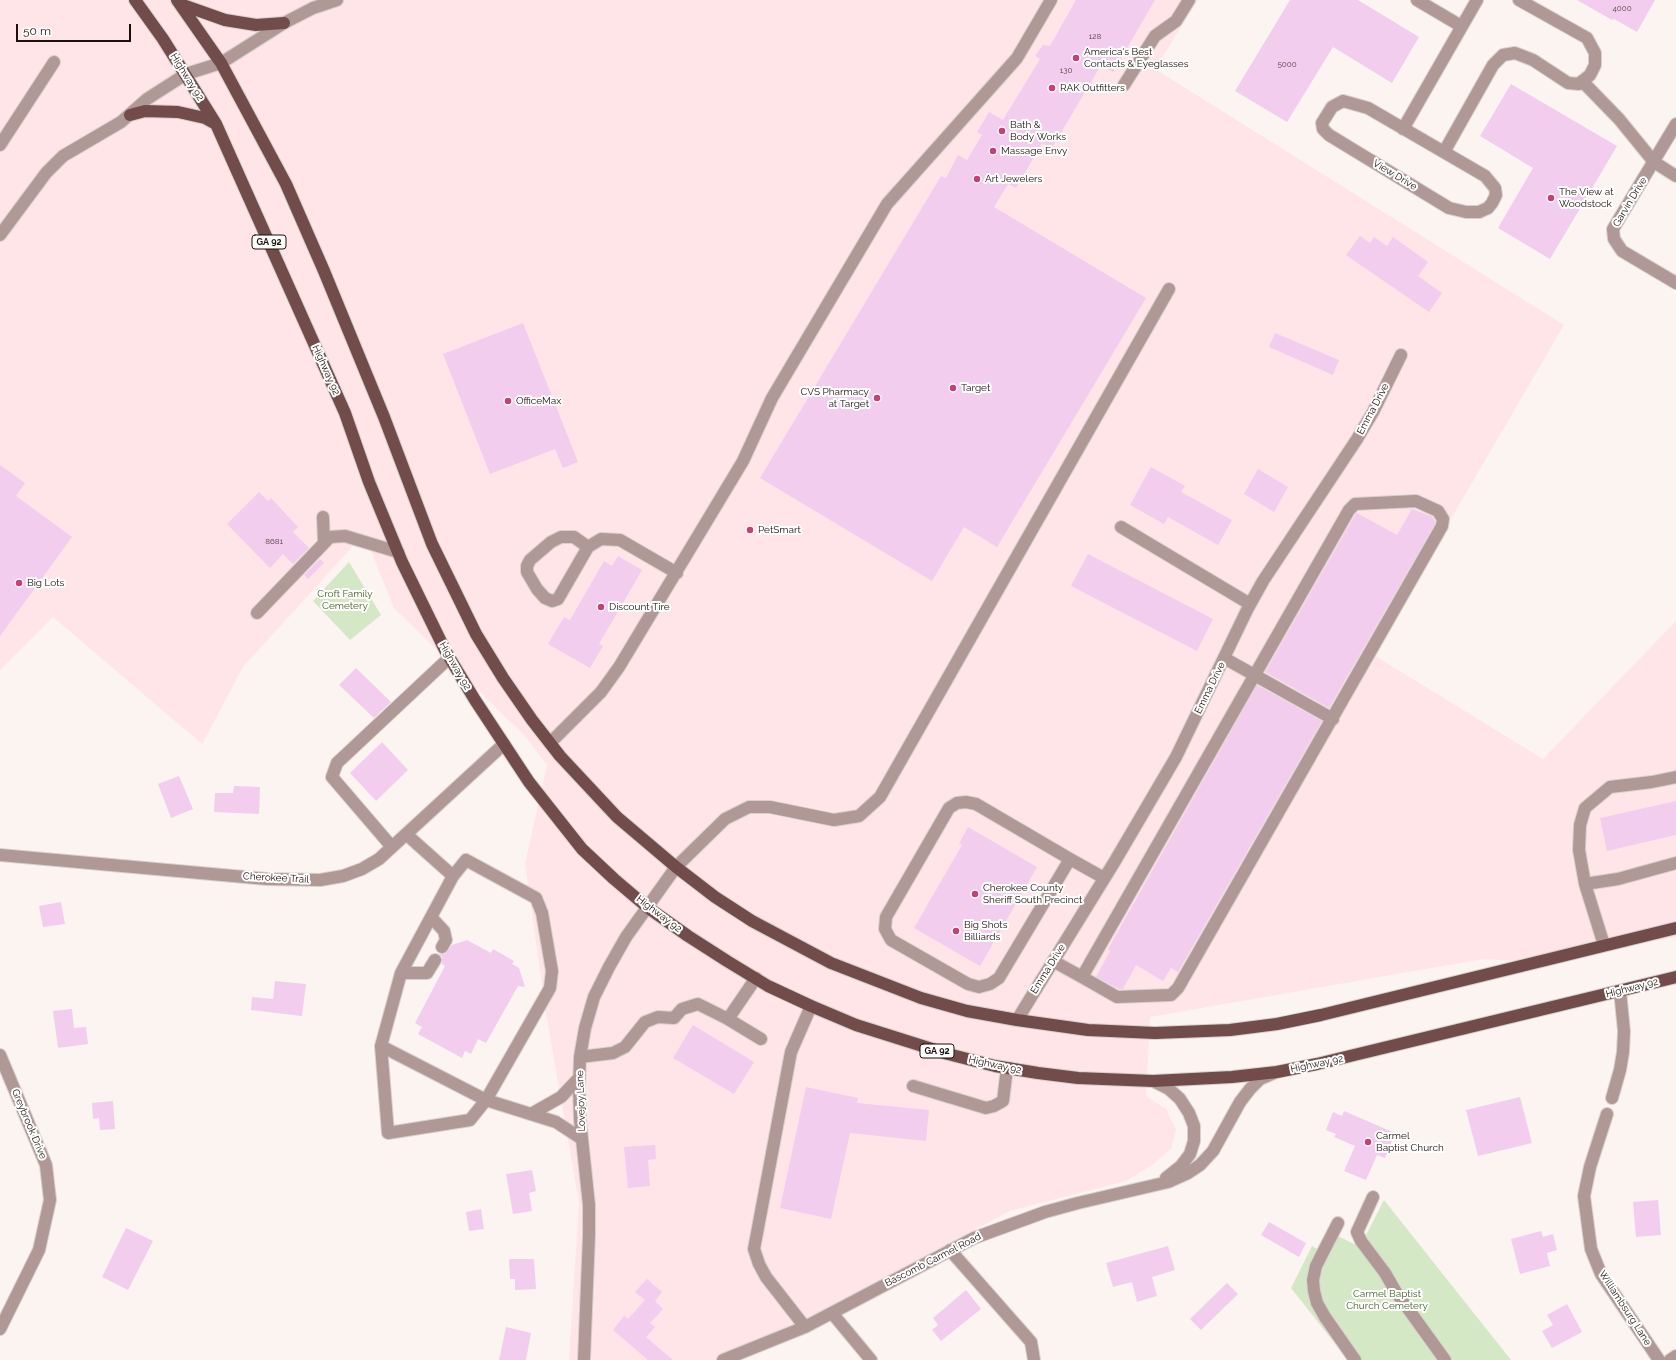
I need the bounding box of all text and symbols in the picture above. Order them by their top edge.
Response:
house number: 4000 [1612,4,1632,14]
scale bar [18,16,133,42]
text: 50 m [23,24,51,38]
house number: 128 [1089,32,1101,42]
place label: America's Best Contacts & Eyeglasses [1084,46,1189,70]
street label: Highway 92 [168,51,206,103]
marker: America's Best Contacts & Eyeglasses [1071,53,1081,63]
house number: 5000 [1277,60,1297,70]
house number: 130 [1060,66,1072,76]
place label: RAK Outfitters [1060,82,1125,94]
marker: RAK Outfitters [1047,83,1057,93]
place label: Bath & Body Works [1010,119,1066,142]
marker: Bath & Body Works [997,126,1007,136]
place label: Massage Envy [1001,145,1067,157]
marker: Massage Envy [988,146,998,156]
street label: View Drive [1371,157,1419,193]
place label: Art Jewelers [985,173,1042,185]
marker: Art Jewelers [972,174,982,184]
street label: Garvin Drive [1610,175,1650,229]
place label: The View at Woodstock [1559,186,1613,210]
marker: The View at Woodstock [1546,193,1556,203]
road number: GA 92 [252,235,286,249]
street label: Highway 92 [310,343,342,397]
street label: Emma Drive [1354,381,1392,437]
place label: Target [961,382,990,394]
marker: Target [948,383,958,393]
place label: CVS Pharmacy at Target [801,386,869,410]
marker: CVS Pharmacy at Target [872,393,882,403]
place label: OfficeMax [516,395,561,407]
marker: OfficeMax [503,396,513,406]
place label: PetSmart [758,524,801,536]
marker: PetSmart [745,525,755,535]
house number: 8681 [265,537,283,547]
place label: Big Lots [27,577,64,589]
marker: Big Lots [14,578,24,588]
park label: Croft Family Cemetery [317,588,373,612]
place label: Discount Tire [609,601,670,613]
marker: Discount Tire [596,602,606,612]
street label: Highway 92 [436,640,474,692]
street label: Emma Drive [1192,660,1228,716]
street label: Cherokee Trail [243,870,309,886]
place label: Cherokee County Sheriff South Precinct [983,882,1082,906]
marker: Cherokee County Sheriff South Precinct [970,889,980,899]
street label: Highway 92 [634,893,684,935]
place label: Big Shots Billiards [964,919,1008,942]
marker: Big Shots Billiards [951,926,961,936]
street label: Emma Drive [1028,942,1068,996]
street label: Highway 92 [1604,976,1660,1000]
road number: GA 92 [920,1044,954,1058]
street label: Highway 92 [1289,1053,1345,1075]
street label: Highway 92 [967,1054,1023,1076]
street label: Lovejoy Lane [574,1070,588,1132]
street label: Greybrook Drive [9,1087,49,1161]
place label: Carmel Baptist Church [1376,1130,1444,1154]
marker: Carmel Baptist Church [1363,1137,1373,1147]
street label: Bascomb Carmel Road [883,1231,983,1289]
street label: Williambsurg Lane [1596,1268,1654,1348]
park label: Carmel Baptist Church Cemetery [1346,1288,1428,1312]

